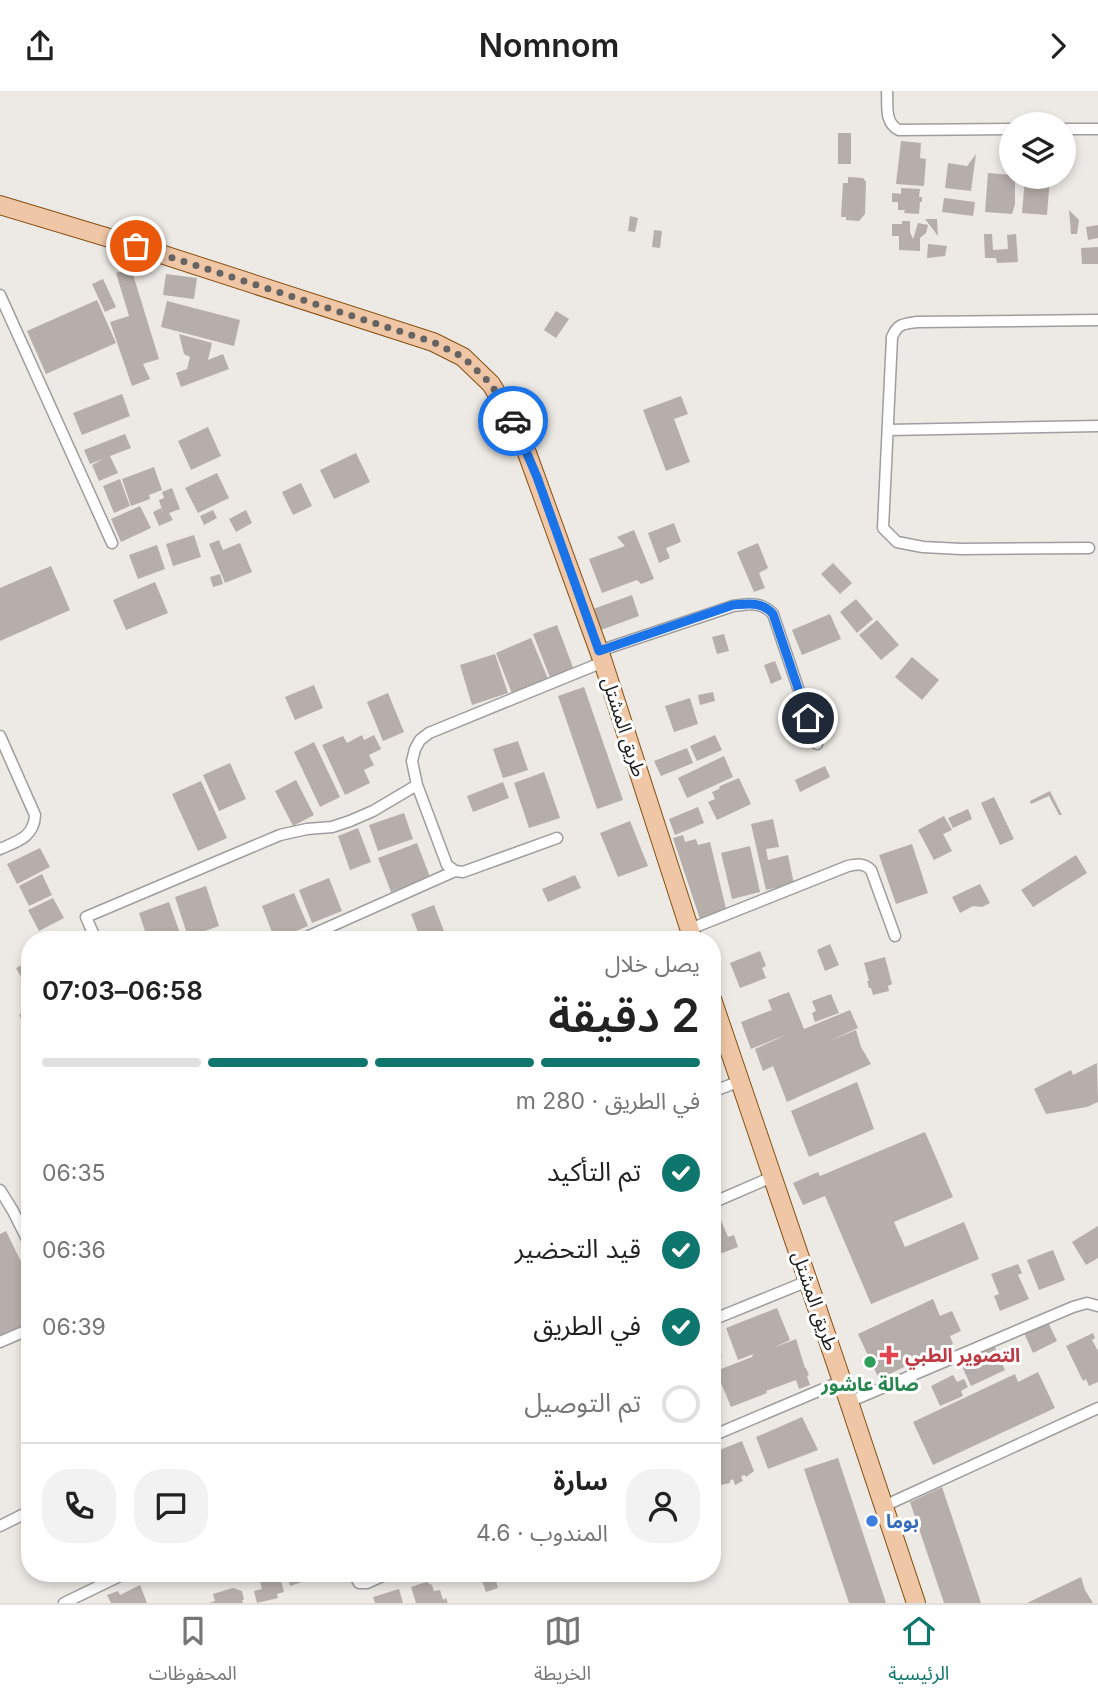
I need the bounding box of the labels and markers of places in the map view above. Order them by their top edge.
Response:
pin [106,216,166,276]
pin [778,688,838,748]
place label: التصوير الطبي [905,1344,1020,1370]
marker: التصوير الطبي [879,1345,899,1365]
marker: صالة عاشور [862,1354,878,1370]
place label: صالة عاشور [820,1373,919,1396]
place label: بوما [886,1510,919,1533]
marker: بوما [864,1513,880,1529]

